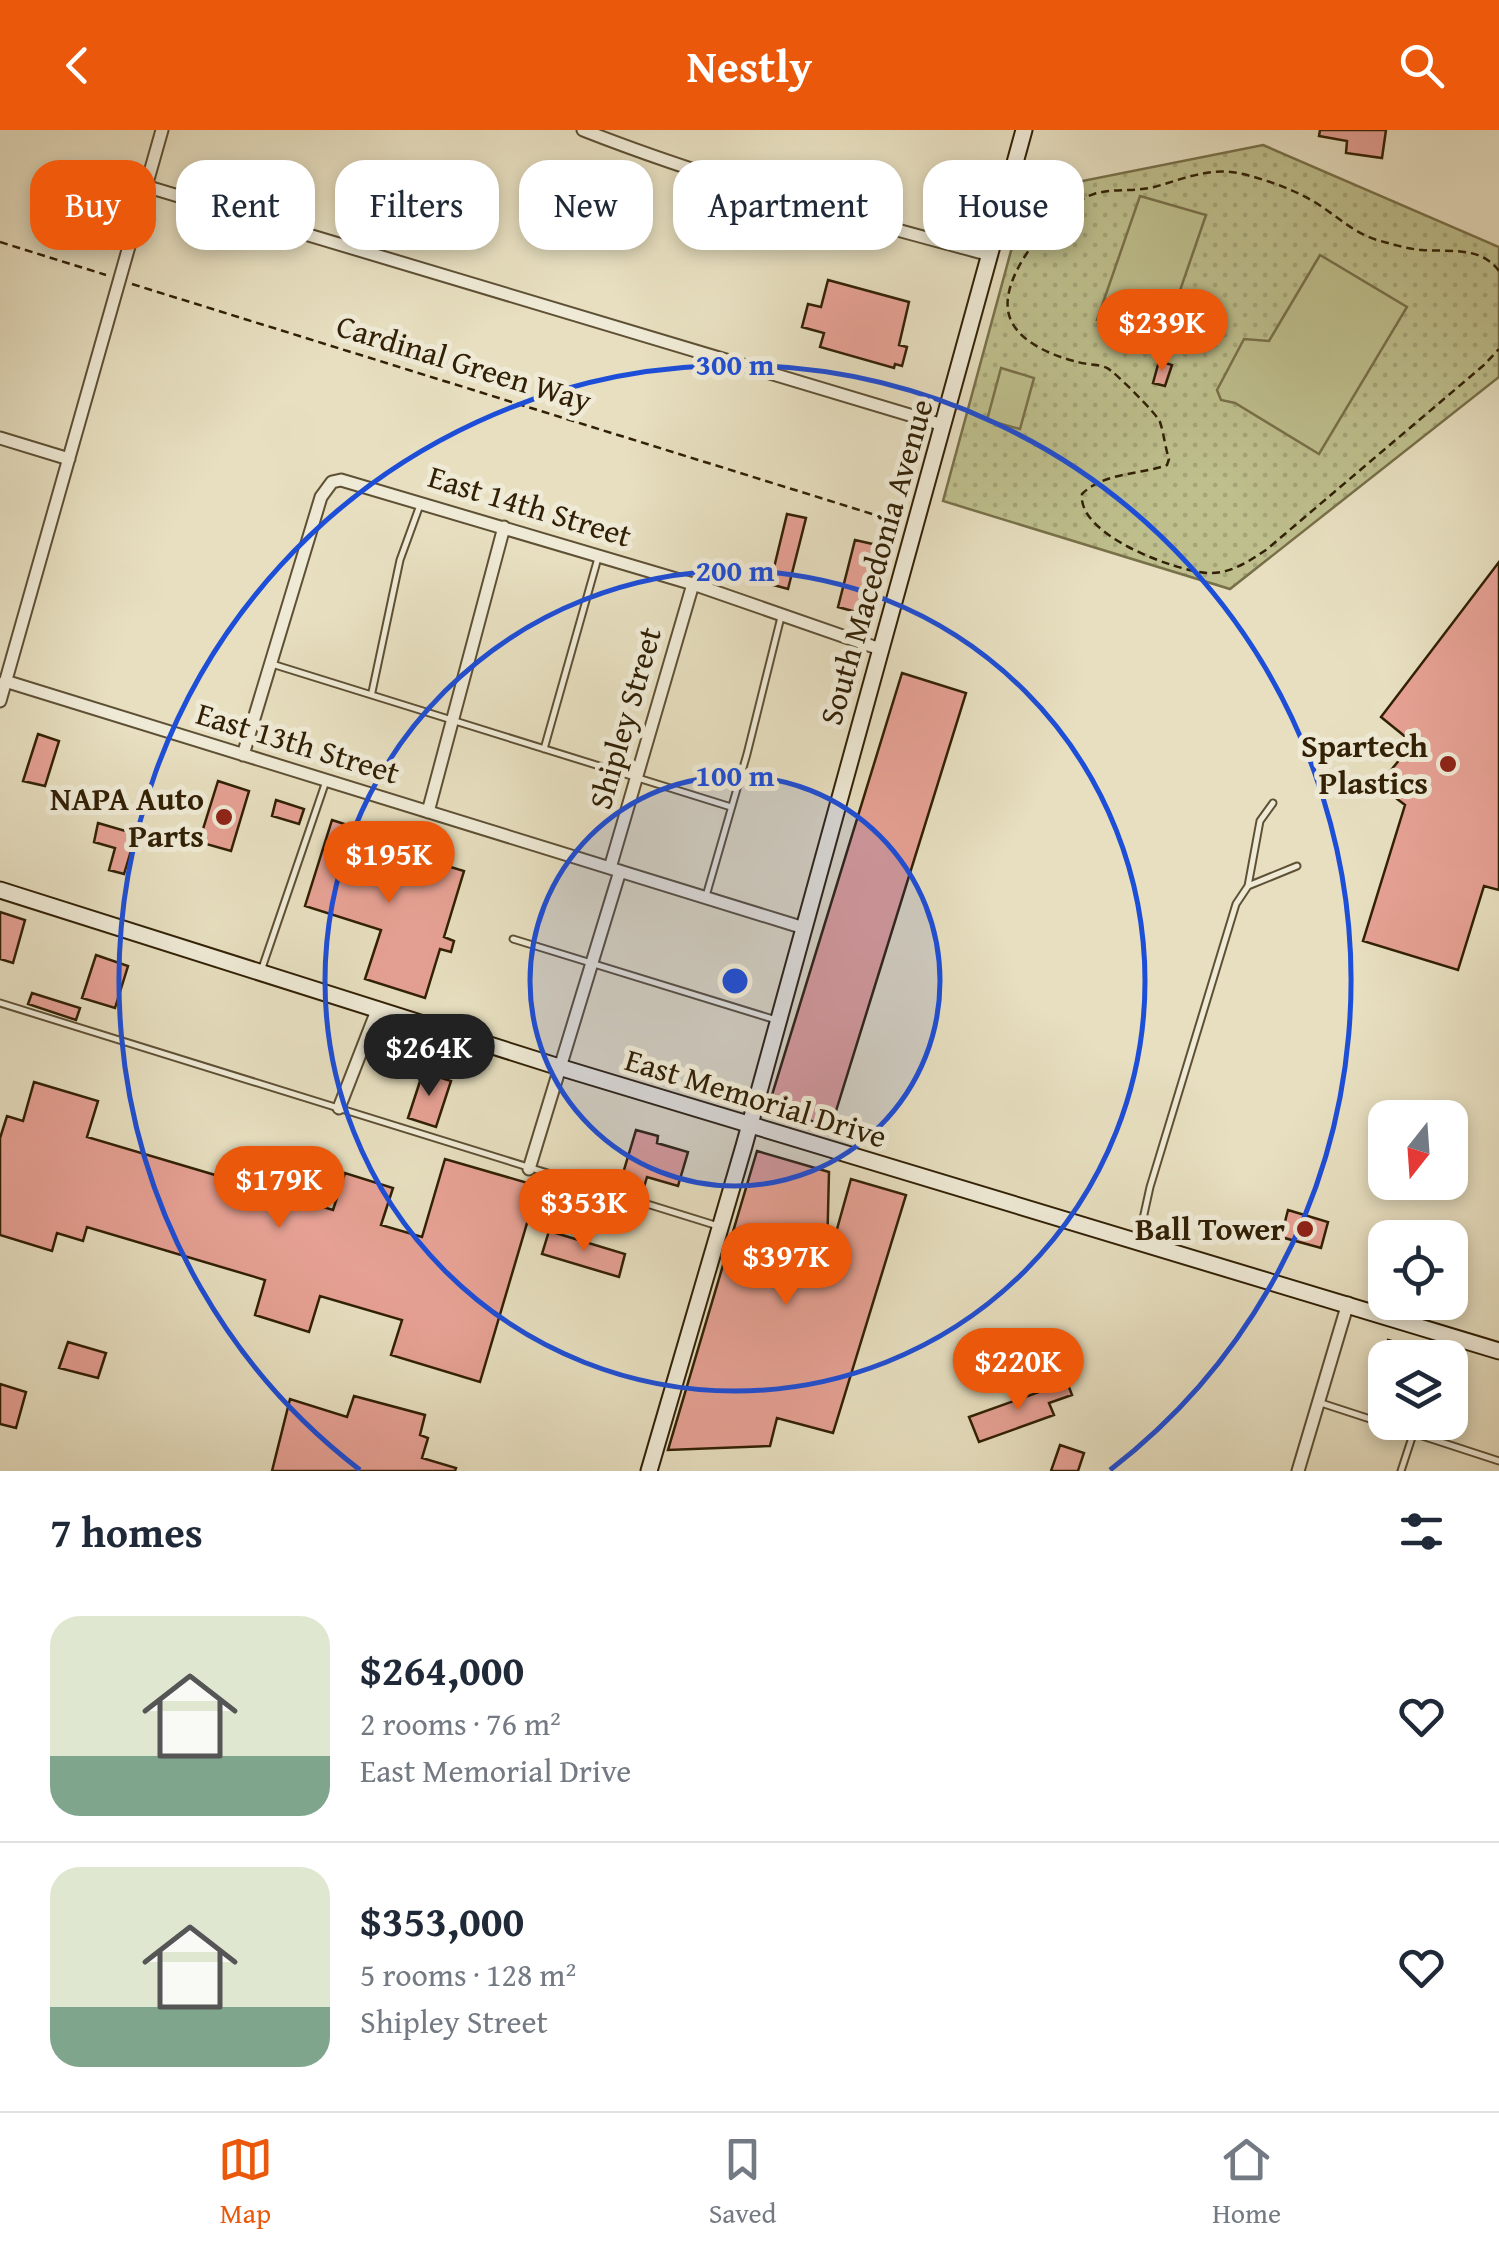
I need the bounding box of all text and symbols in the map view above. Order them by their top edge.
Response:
text: Nestly [687,33,812,98]
icon: back [50,38,105,93]
icon: search [1394,38,1449,93]
chip: Buy [30,160,156,250]
chip: Rent [176,160,315,250]
chip: Filters [335,160,499,250]
chip: New [519,160,653,250]
chip: Apartment [673,160,903,250]
chip: House [923,160,1084,250]
pin: $239K [1092,289,1232,374]
text: $239K [1119,298,1205,345]
street label: Cardinal Green Way [331,301,597,424]
text: 300 m [696,342,775,386]
street label: South Macedonia Avenue [806,393,945,730]
street label: East 14th Street [423,452,638,559]
text: 200 m [696,548,775,592]
street label: Shipley Street [576,621,673,815]
street label: East 13th Street [191,689,406,796]
place label: Spartech Plastics [1301,722,1428,806]
text: 100 m [696,753,775,797]
marker: Spartech Plastics [1437,753,1459,775]
place label: NAPA Auto Parts [50,775,204,859]
marker: NAPA Auto Parts [213,806,235,828]
pin: $195K [319,821,459,906]
text: $195K [346,830,432,877]
centre of rings [717,963,753,999]
pin: $264K [359,1014,499,1099]
text: $264K [386,1023,472,1070]
street label: East Memorial Drive [620,1035,893,1160]
north arrow [1368,1100,1468,1200]
map controls [1368,1100,1468,1440]
pin: $179K [209,1146,349,1231]
text: $179K [236,1155,322,1202]
pin: $353K [514,1169,654,1254]
text: $353K [541,1178,627,1225]
place label: Ball Tower [1135,1205,1285,1252]
marker: Ball Tower [1294,1218,1316,1240]
button: locate [1368,1220,1468,1320]
pin: $397K [716,1223,856,1308]
text: $397K [743,1232,829,1279]
pin: $220K [948,1328,1088,1413]
text: $220K [975,1337,1061,1384]
button: layers [1368,1340,1468,1440]
text: 7 homes [50,1501,203,1562]
icon: filters [1394,1504,1449,1559]
text: $264,000 [360,1639,524,1700]
icon: home [130,1656,250,1776]
icon: heart [1394,1689,1449,1744]
text: 2 rooms · 76 m² [360,1700,561,1747]
text: East Memorial Drive [360,1747,631,1794]
text: $353,000 [360,1890,524,1951]
icon: home [130,1907,250,2027]
icon: heart [1394,1940,1449,1995]
text: 5 rooms · 128 m² [360,1951,576,1998]
text: Shipley Street [360,1998,548,2045]
tab: Map [218,2132,273,2233]
tab: Saved [709,2132,776,2233]
tab: Home [1212,2132,1281,2233]

